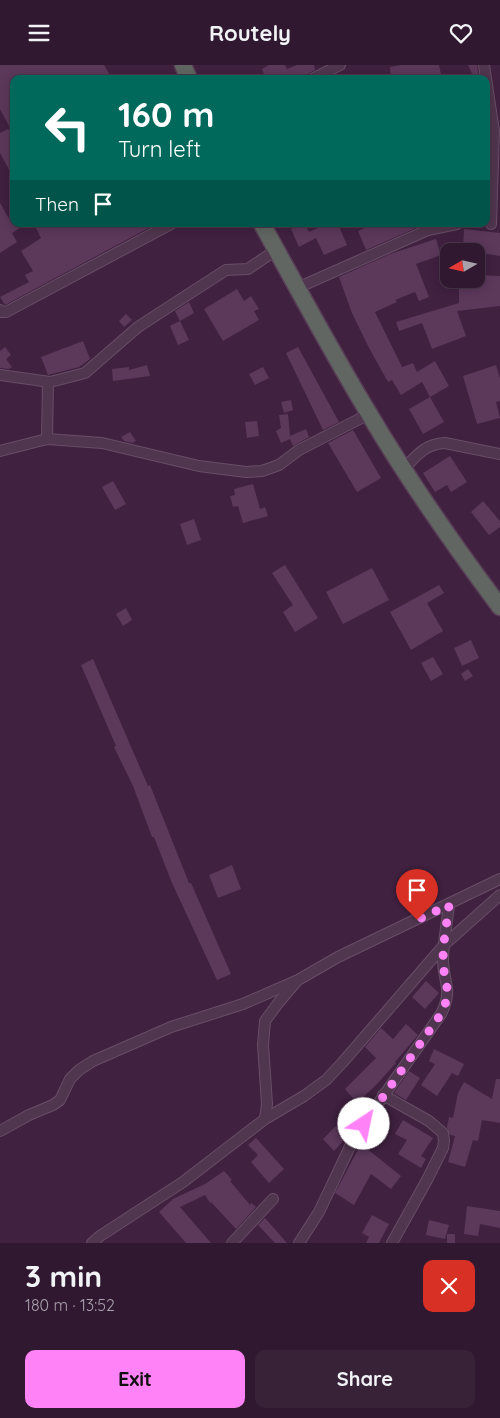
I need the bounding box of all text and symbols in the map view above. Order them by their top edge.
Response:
icon: menu [25,19,53,47]
text: Routely [209,19,291,47]
icon: heart [447,19,475,47]
text: 160 m [118,92,215,136]
icon: left [35,95,100,160]
text: Turn left [118,135,201,163]
icon: arrive [89,190,117,218]
text: Then [35,192,79,216]
north arrow [440,243,485,287]
map controls [440,243,485,288]
pin [396,869,438,920]
icon: arrive [403,876,431,904]
position arrow [337,1097,389,1149]
text: 3 min [25,1257,102,1295]
button: close [423,1260,475,1312]
text: 180 m · 13:52 [25,1295,115,1315]
button: Exit [25,1350,245,1408]
button: Share [255,1350,475,1408]

